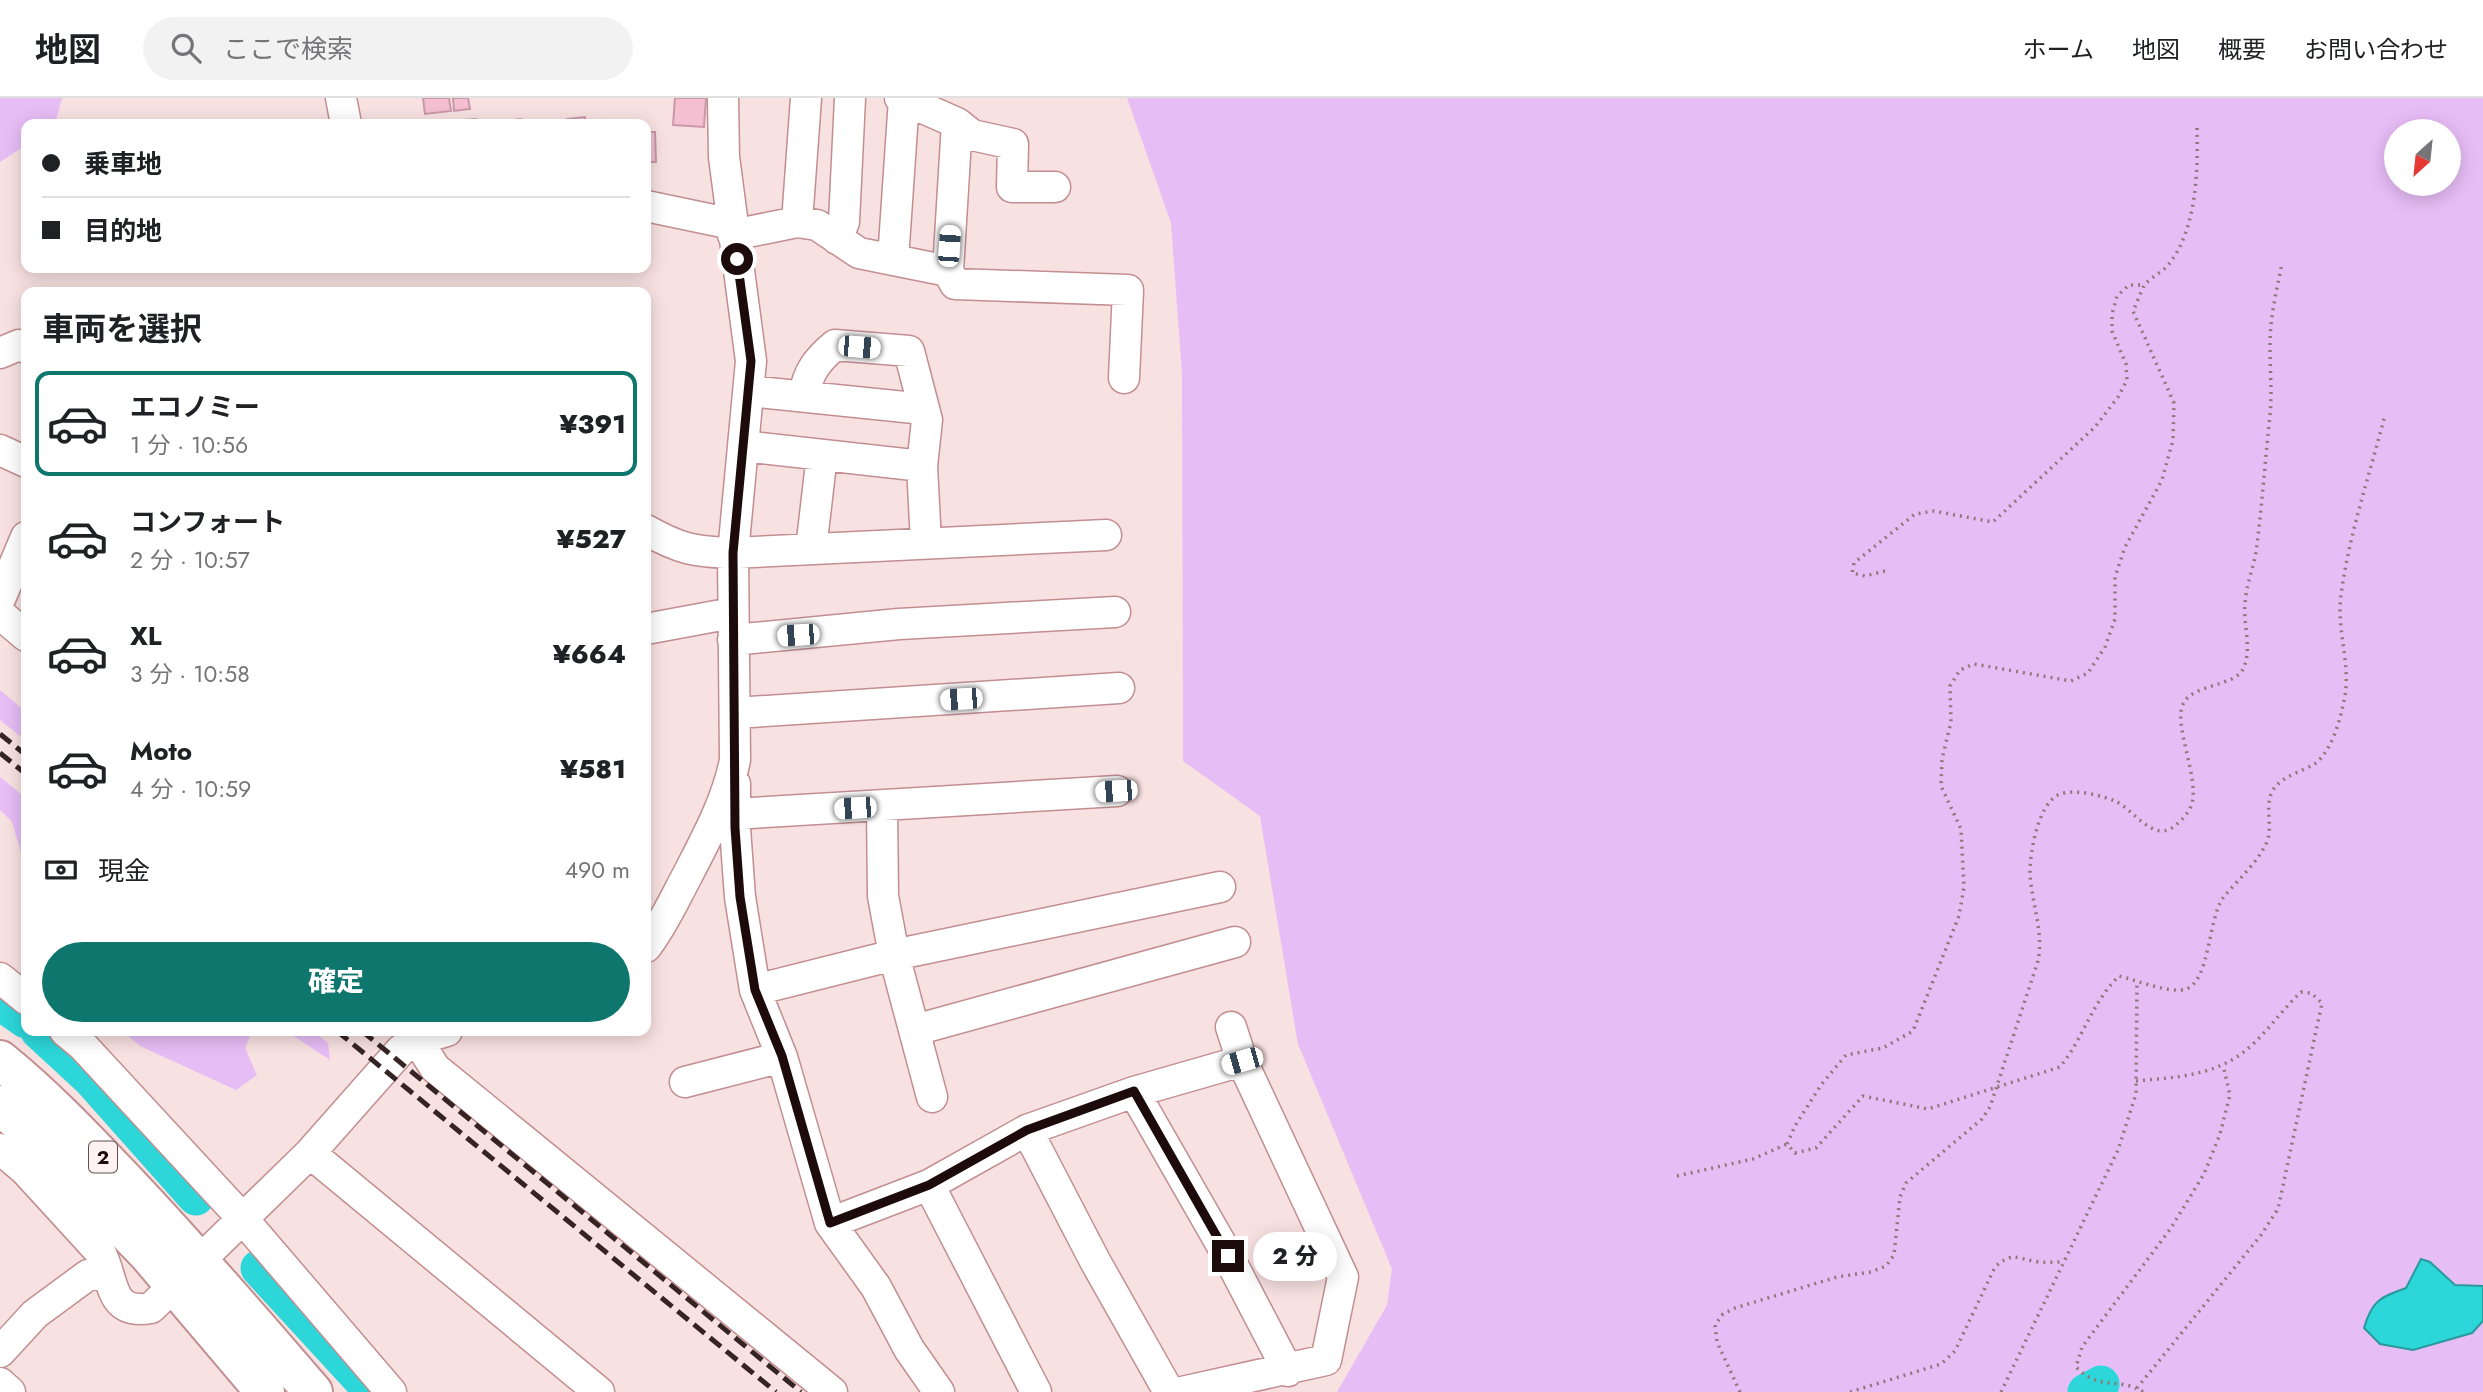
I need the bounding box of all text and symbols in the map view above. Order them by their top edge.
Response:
search box [143,17,633,80]
text: 地図 [35,26,101,73]
icon: search [167,29,205,67]
text: ここで検索 [223,30,353,68]
text: ホーム [2023,32,2094,67]
text: 地図 [2132,32,2180,67]
text: 概要 [2218,32,2266,67]
text: お問い合わせ [2304,32,2448,67]
north arrow [2384,119,2460,196]
map controls [2384,119,2461,196]
text: 乗車地 [84,145,162,183]
text: 目的地 [84,212,162,250]
car [938,224,961,268]
route start [721,243,753,275]
text: 車両を選択 [42,306,202,352]
car [838,335,881,359]
text: エコノミー [130,388,260,426]
icon: car [46,392,109,455]
text: ¥391 [559,405,626,443]
text: 1 分 · 10:56 [130,428,248,462]
text: コンフォート [130,503,285,541]
icon: car [46,507,109,570]
text: ¥527 [557,520,626,558]
text: 2 分 · 10:57 [130,543,250,577]
text: XL [130,617,162,655]
icon: car [46,622,109,685]
car [777,623,820,647]
text: ¥664 [553,635,626,673]
text: 3 分 · 10:58 [130,657,250,691]
car [940,687,983,711]
text: Moto [130,732,192,770]
icon: car [46,737,109,800]
text: ¥581 [560,750,626,788]
text: 4 分 · 10:59 [130,772,251,806]
car [1095,779,1138,803]
car [834,796,877,820]
icon: cash [42,851,80,889]
text: 現金 [98,852,150,890]
text: 490 m [565,853,630,887]
button: 確定 [42,942,630,1022]
car [1219,1045,1266,1077]
road number: 2 [89,1142,117,1172]
callout: 2 分 [1252,1232,1336,1280]
text: 2 分 [1272,1239,1318,1273]
route end [1212,1240,1244,1272]

